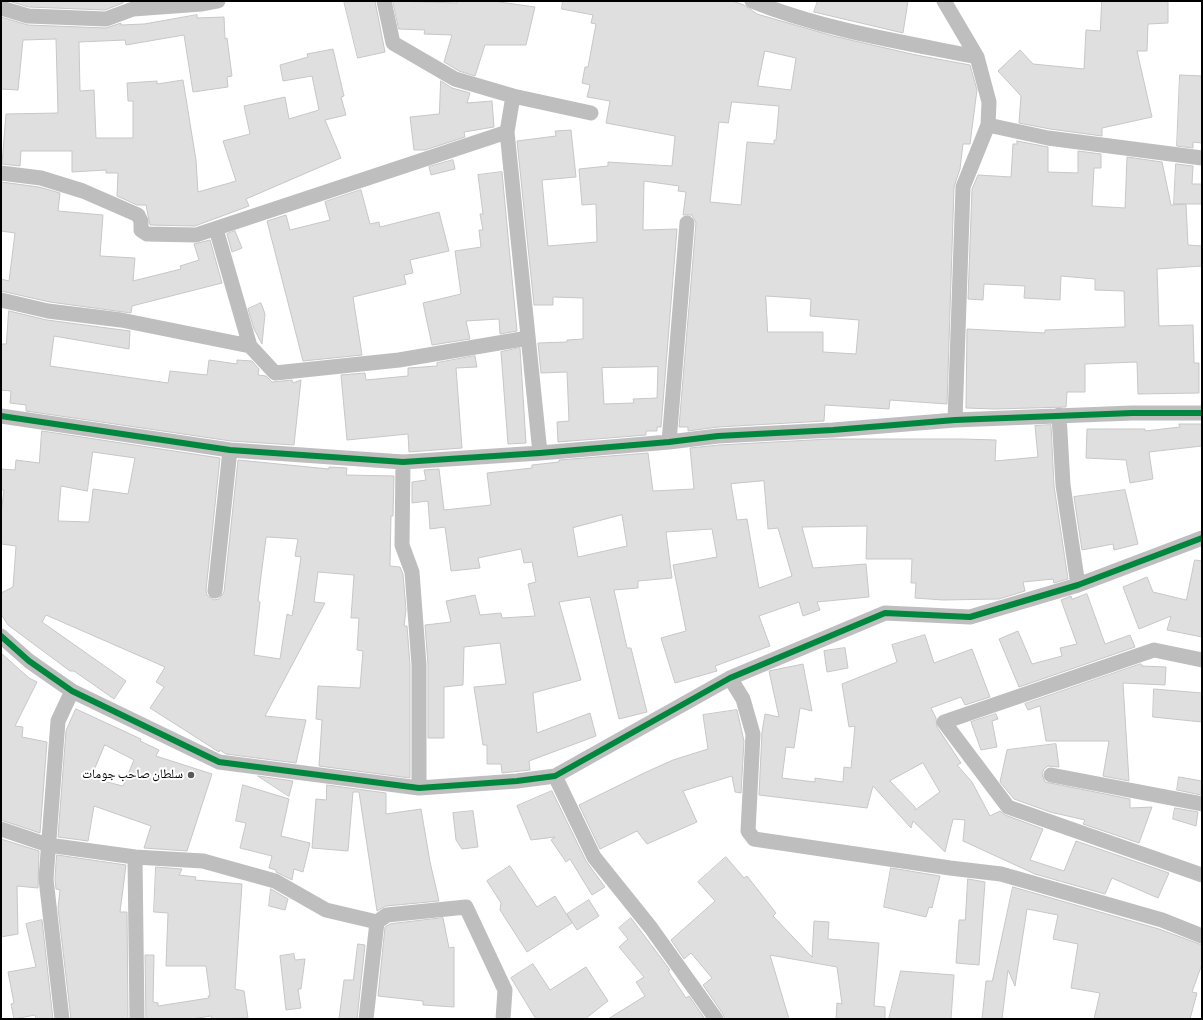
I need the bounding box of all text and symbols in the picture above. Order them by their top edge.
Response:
place label: سلطان صاحب جومات [82,767,183,783]
marker: سلطان صاحب جومات [186,770,196,780]

